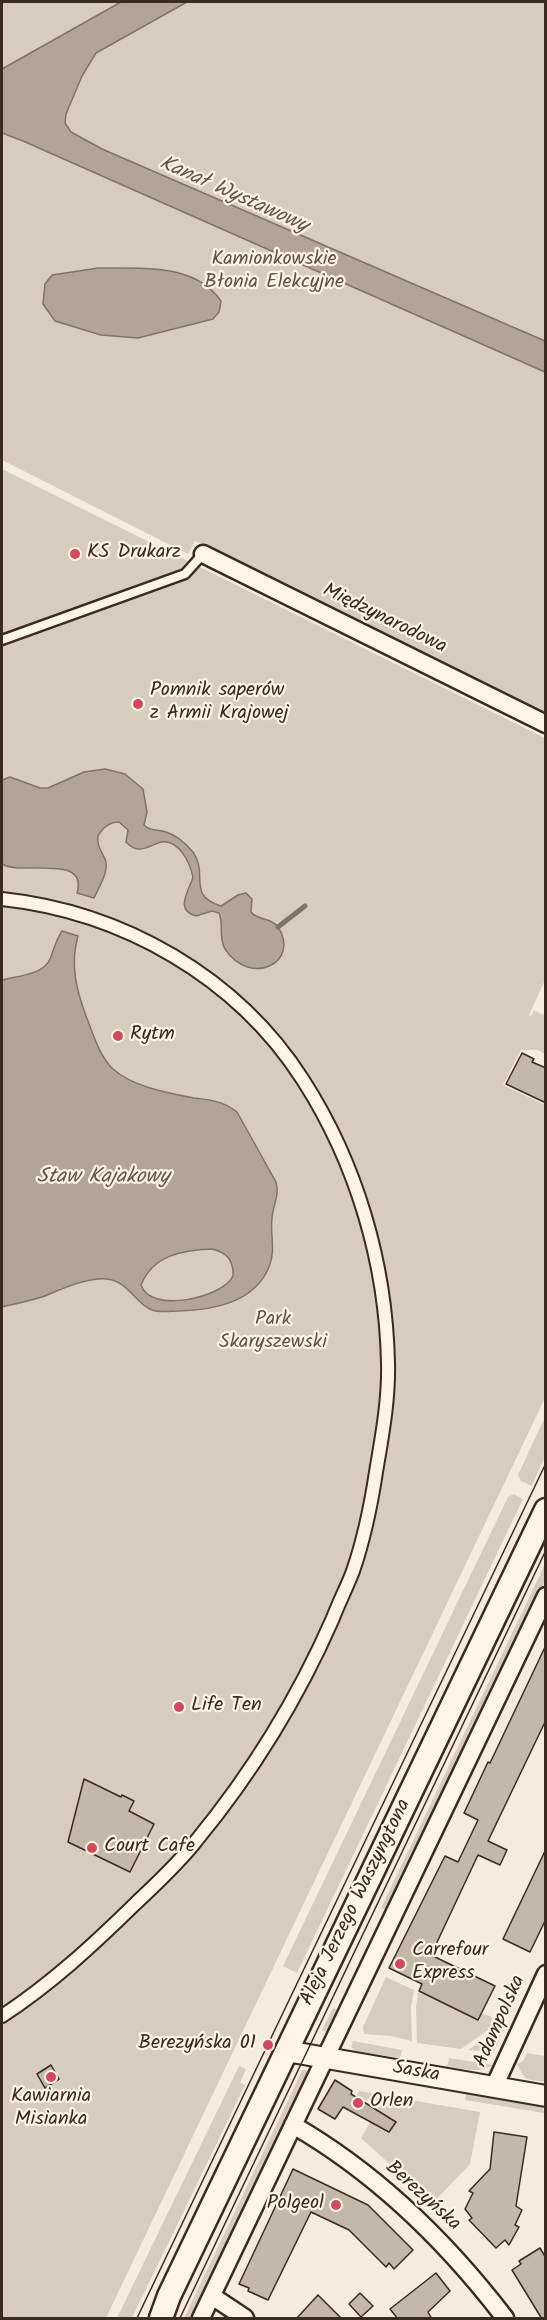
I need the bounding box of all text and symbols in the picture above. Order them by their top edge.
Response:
water label: Kanał Wystawowy [155,152,311,240]
park label: Kamionkowskie Błonia Elekcyjne [204,249,344,296]
place label: KS Drukarz [87,542,181,566]
marker: KS Drukarz [68,547,82,561]
street label: Międzynarodowa [318,580,450,660]
place label: Pomnik saperów z Armii Krajowej [150,680,289,727]
marker: Pomnik saperów z Armii Krajowej [131,697,145,711]
place label: Rytm [130,1024,175,1048]
marker: Rytm [111,1029,125,1043]
water label: Staw Kajakowy [37,1165,169,1191]
park label: Park Skaryszewski [219,1309,327,1356]
place label: Life Ten [191,1695,262,1719]
marker: Life Ten [172,1700,186,1714]
street label: Aleja Jerzego Waszyngtona [297,1796,417,2010]
place label: Court Cafe [104,1836,195,1860]
marker: Court Cafe [85,1841,99,1855]
place label: Carrefour Express [412,1940,488,1987]
marker: Carrefour Express [393,1957,407,1971]
street label: Adampolska [470,1972,532,2072]
place label: Berezyńska 01 [138,2033,256,2057]
marker: Berezyńska 01 [261,2038,275,2052]
street label: Saska [391,2057,441,2089]
marker: Kawiarnia Misianka [44,2070,58,2084]
place label: Kawiarnia Misianka [11,2086,91,2133]
place label: Orlen [370,2091,413,2115]
marker: Orlen [351,2096,365,2110]
street label: Berezyńska [379,2157,465,2237]
place label: Polgeol [267,2193,324,2217]
marker: Polgeol [329,2198,343,2212]

